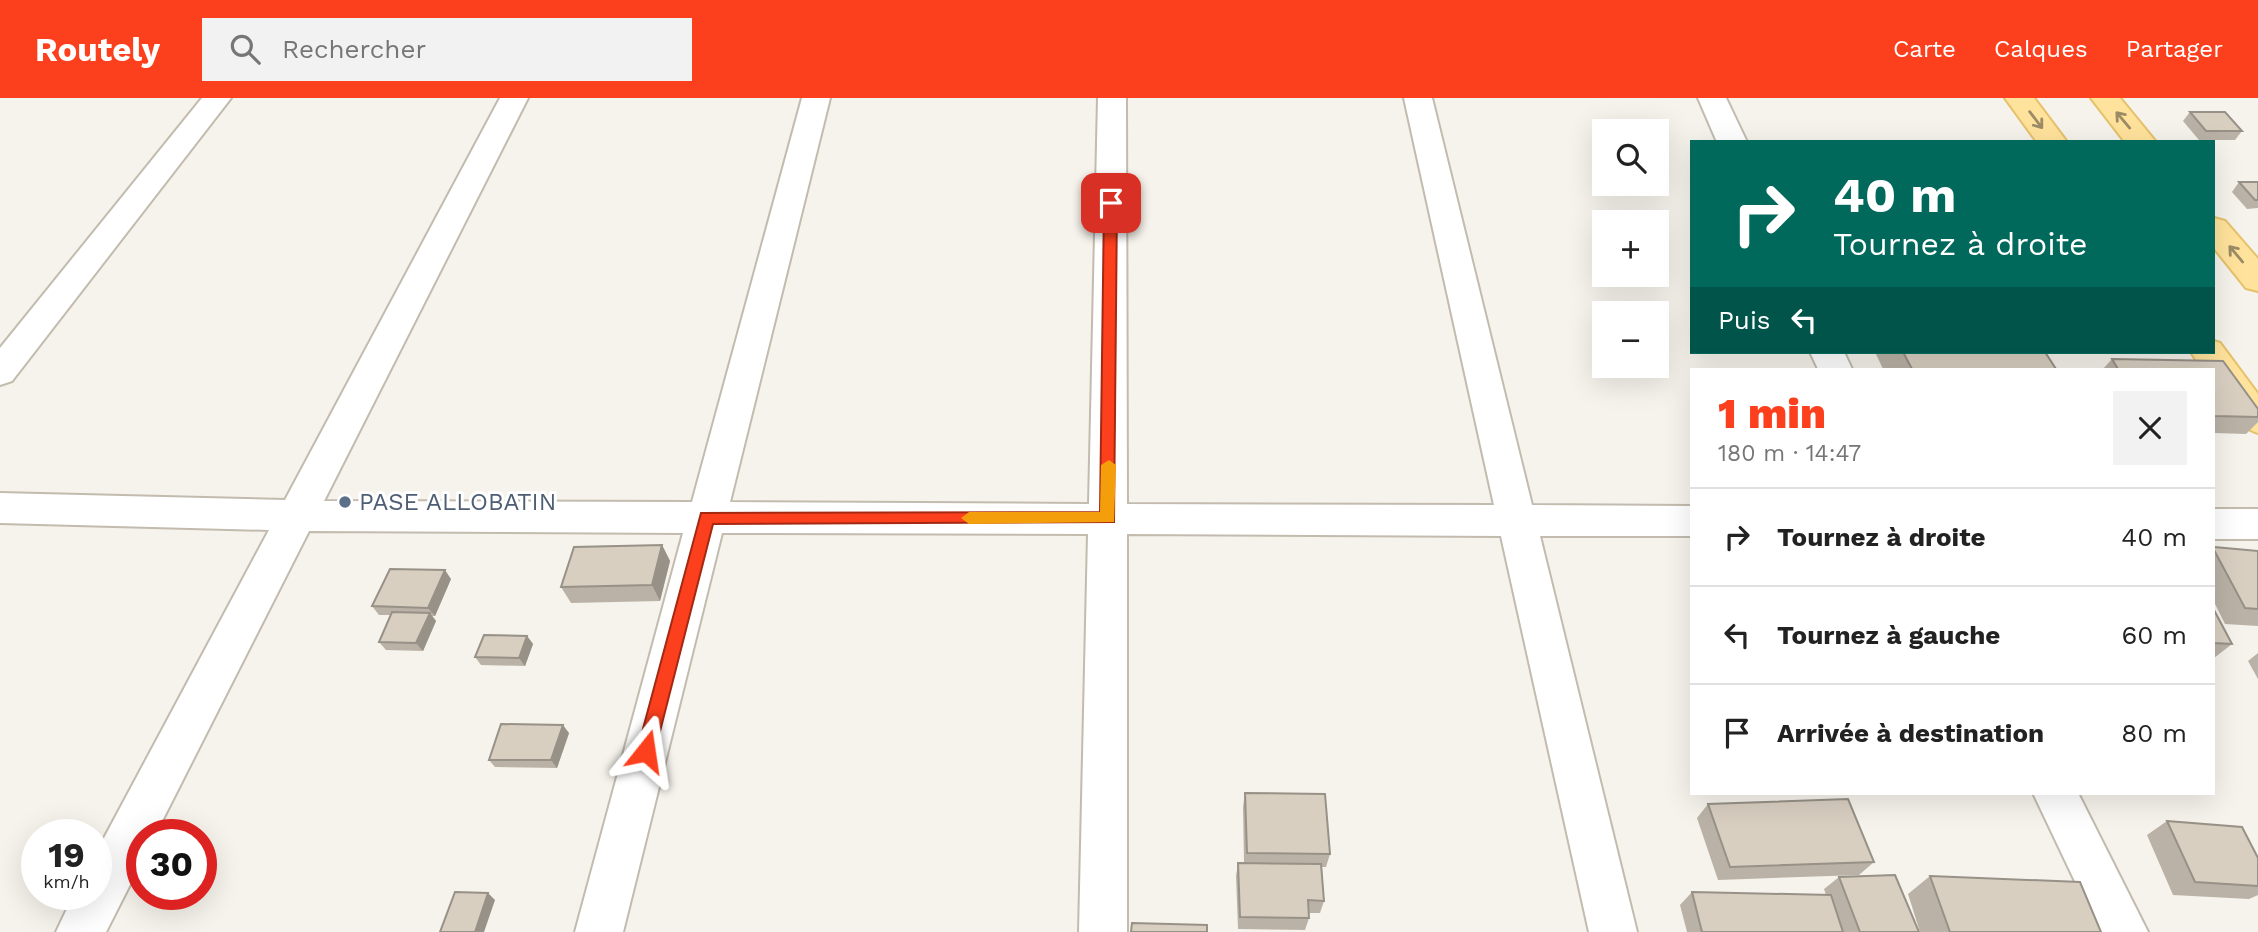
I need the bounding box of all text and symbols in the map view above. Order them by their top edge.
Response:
search box [202,18,692,81]
text: Routely [35,30,160,69]
icon: search [226,30,264,68]
text: Rechercher [282,34,426,64]
text: Carte [1893,35,1956,63]
text: Calques [1994,35,2088,63]
text: Partager [2126,35,2223,63]
one-way arrow [2028,110,2043,129]
one-way arrow [2115,111,2131,129]
map controls [1592,119,1669,378]
button: search [1592,119,1669,196]
text: 40 m [1833,166,1956,224]
icon: right [1718,168,1809,259]
pin [1081,173,1141,233]
icon: arrive [1092,184,1130,222]
button: + [1592,210,1669,287]
text: Tournez à droite [1833,225,2088,263]
one-way arrow [2228,245,2244,263]
button: − [1592,301,1669,378]
icon: left [1785,301,1823,339]
text: Puis [1718,305,1771,335]
text: 1 min [1718,389,1826,438]
button: close [2113,391,2187,465]
text: 180 m · 14:47 [1718,440,1861,467]
place label: PASE ALLOBATIN [359,488,556,516]
marker: PASE ALLOBATIN [337,494,353,510]
icon: right [1718,518,1756,556]
text: Tournez à droite [1777,522,1986,552]
text: 40 m [2121,522,2187,552]
icon: left [1718,616,1756,654]
text: Tournez à gauche [1777,620,2000,650]
text: 60 m [2121,620,2187,650]
position arrow [609,714,683,788]
icon: arrive [1718,714,1756,752]
text: Arrivée à destination [1777,718,2044,748]
text: 80 m [2121,718,2187,748]
speed limit sign: 30 [126,819,217,910]
text: 19 [48,834,85,876]
text: km/h [43,871,90,892]

